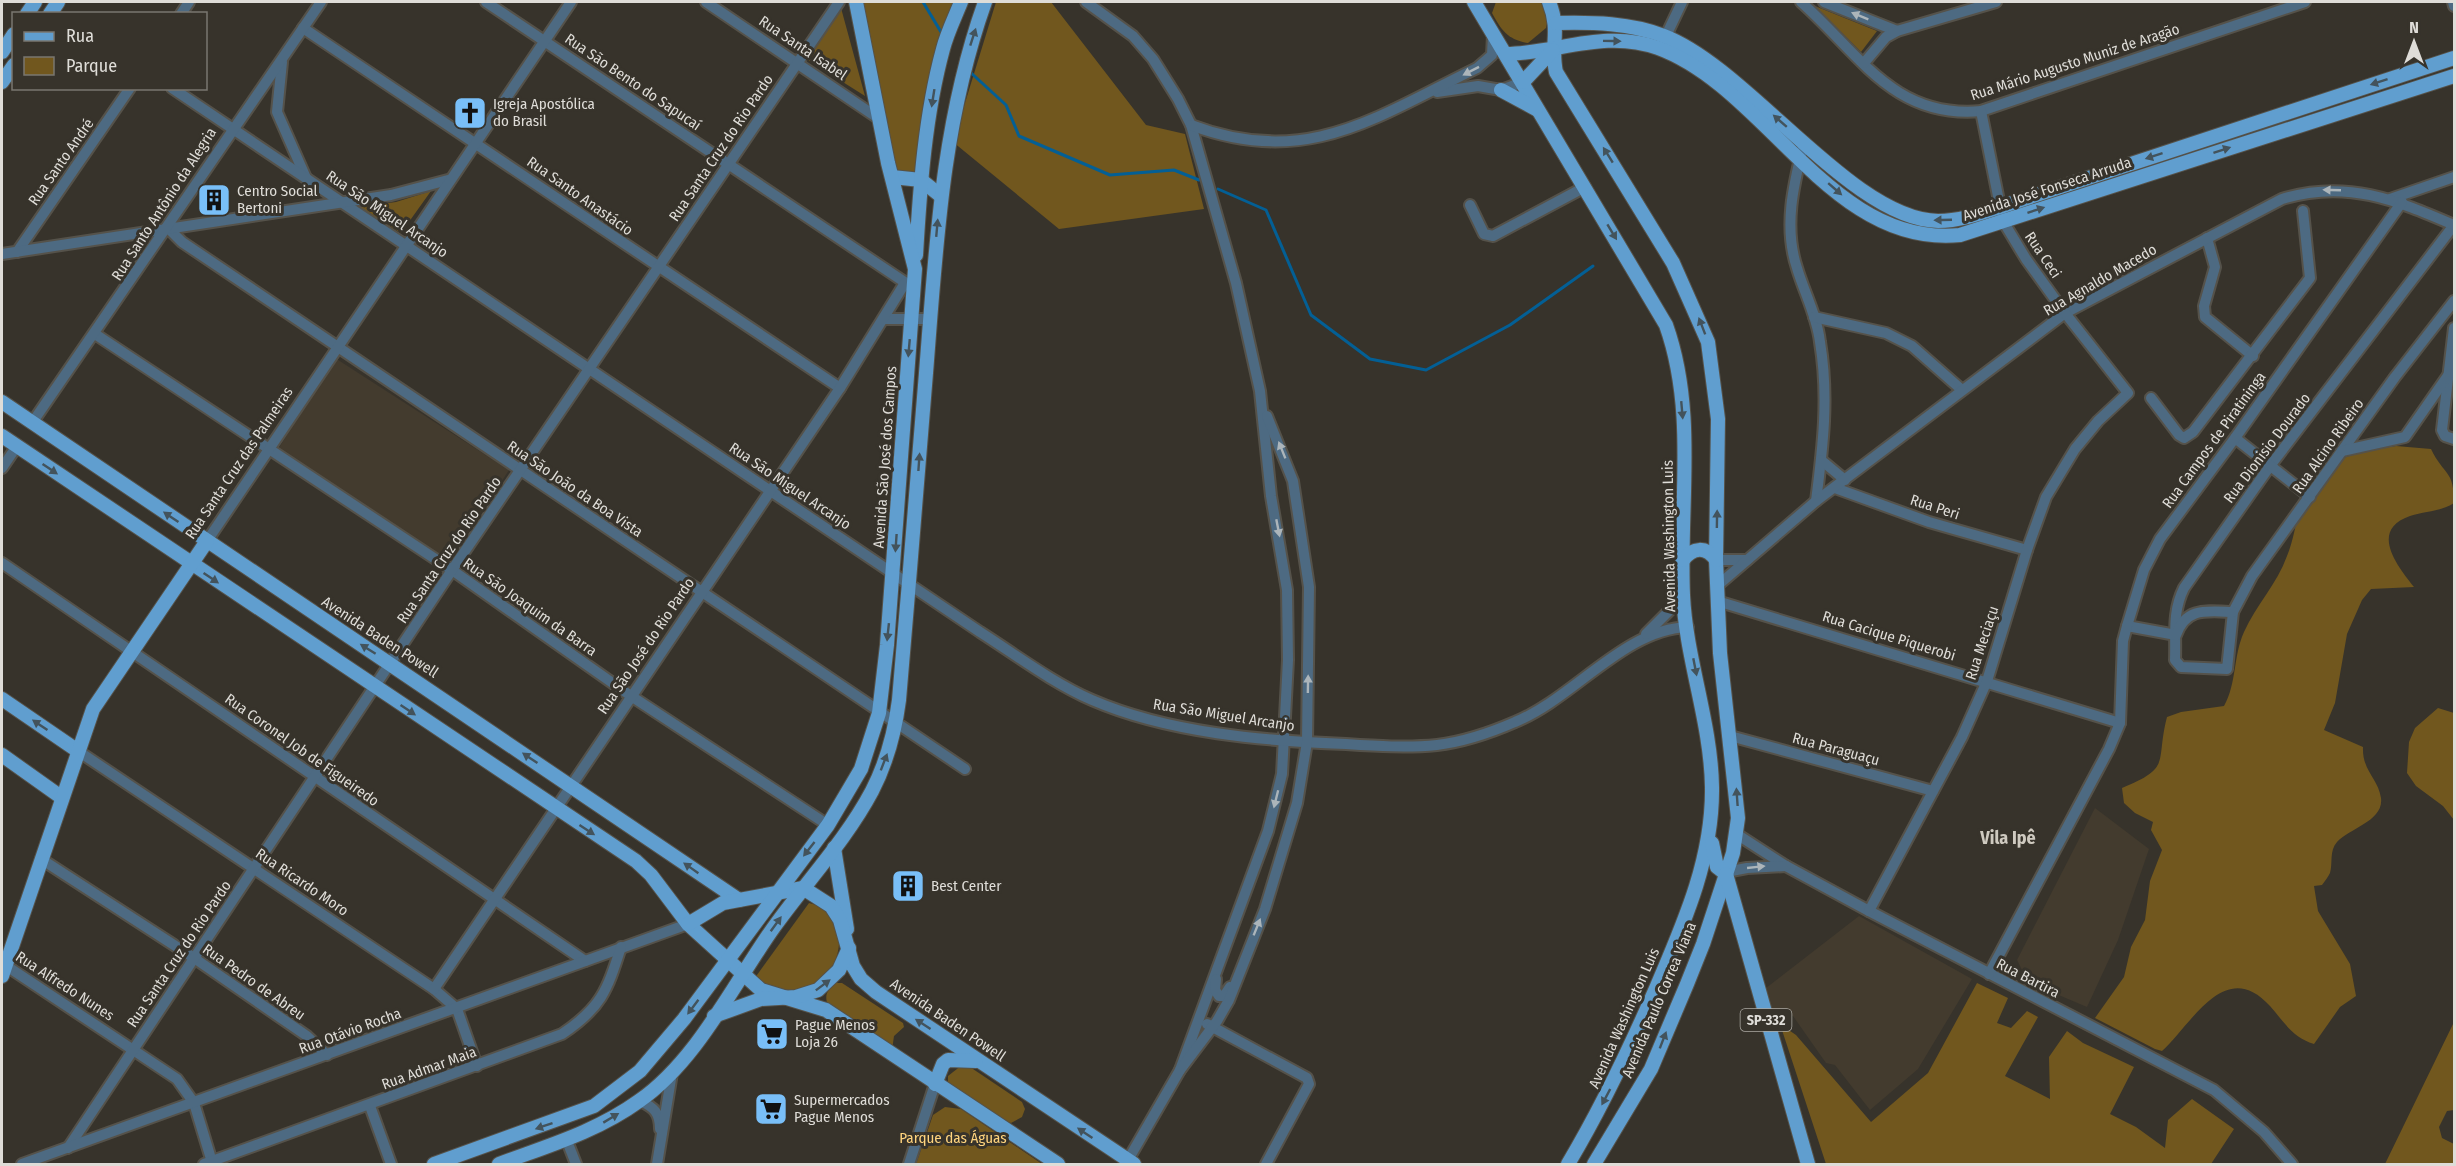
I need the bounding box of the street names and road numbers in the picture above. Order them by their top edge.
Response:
street label: Rua Santa Isabel [756,12,850,84]
street label: Rua Mário Augusto Muniz de Aragão [1968,20,2182,104]
street label: Rua São Bento do Sapucaí [562,30,705,134]
street label: Rua Santa Cruz do Rio Pardo [665,71,777,225]
street label: Rua Santo André [24,115,98,209]
street label: Rua Santo Antônio da Alegria [108,124,220,284]
street label: Rua Santo Anastácio [523,153,637,239]
street label: Avenida José Fonseca Arruda [1960,153,2134,225]
street label: Rua São Miguel Arcanjo [323,167,451,262]
street label: Rua Ceci [2021,228,2065,282]
street label: Rua Agnaldo Macedo [2040,240,2160,320]
street label: Avenida São José dos Campos [870,365,900,549]
street label: Rua Campos de Piratininga [2158,368,2270,512]
street label: Rua Santa Cruz das Palmeiras [181,383,297,543]
street label: Rua Dionisio Dourado [2220,389,2314,507]
street label: Rua Alcino Ribeiro [2288,395,2368,497]
street label: Rua São João da Boa Vista [504,437,646,541]
street label: Rua São Miguel Arcanjo [726,439,854,534]
street label: Avenida Washington Luis [1659,460,1679,612]
street label: Rua Santa Cruz do Rio Pardo [393,473,505,627]
street label: Rua Peri [1908,491,1962,523]
street label: Rua São Joaquim da Barra [460,554,600,660]
street label: Rua São José do Rio Pardo [594,574,698,718]
street label: Avenida Baden Powell [318,593,442,681]
street label: Rua Meciaçu [1962,604,2002,682]
street label: Rua Cacique Piquerobi [1820,607,1958,665]
street label: Rua Coronel Job de Figueiredo [221,690,383,810]
street label: Rua São Miguel Arcanjo [1152,695,1296,735]
street label: Rua Paraguaçu [1790,729,1882,769]
street label: Rua Ricardo Moro [252,844,352,920]
street label: Rua Santa Cruz do Rio Pardo [123,877,235,1031]
street label: Avenida Paulo Correa Viana [1618,919,1700,1081]
street label: Rua Pedro de Abreu [199,940,309,1024]
street label: Avenida Washington Luis [1585,945,1663,1091]
street label: Rua Alfredo Nunes [12,947,118,1025]
street label: Rua Bartira [1993,954,2063,1002]
street label: Avenida Baden Powell [887,975,1009,1065]
street label: Rua Otávio Rocha [296,1004,404,1058]
road number: SP-332 [1740,1009,1792,1031]
street label: Rua Admar Maia [379,1043,479,1093]

